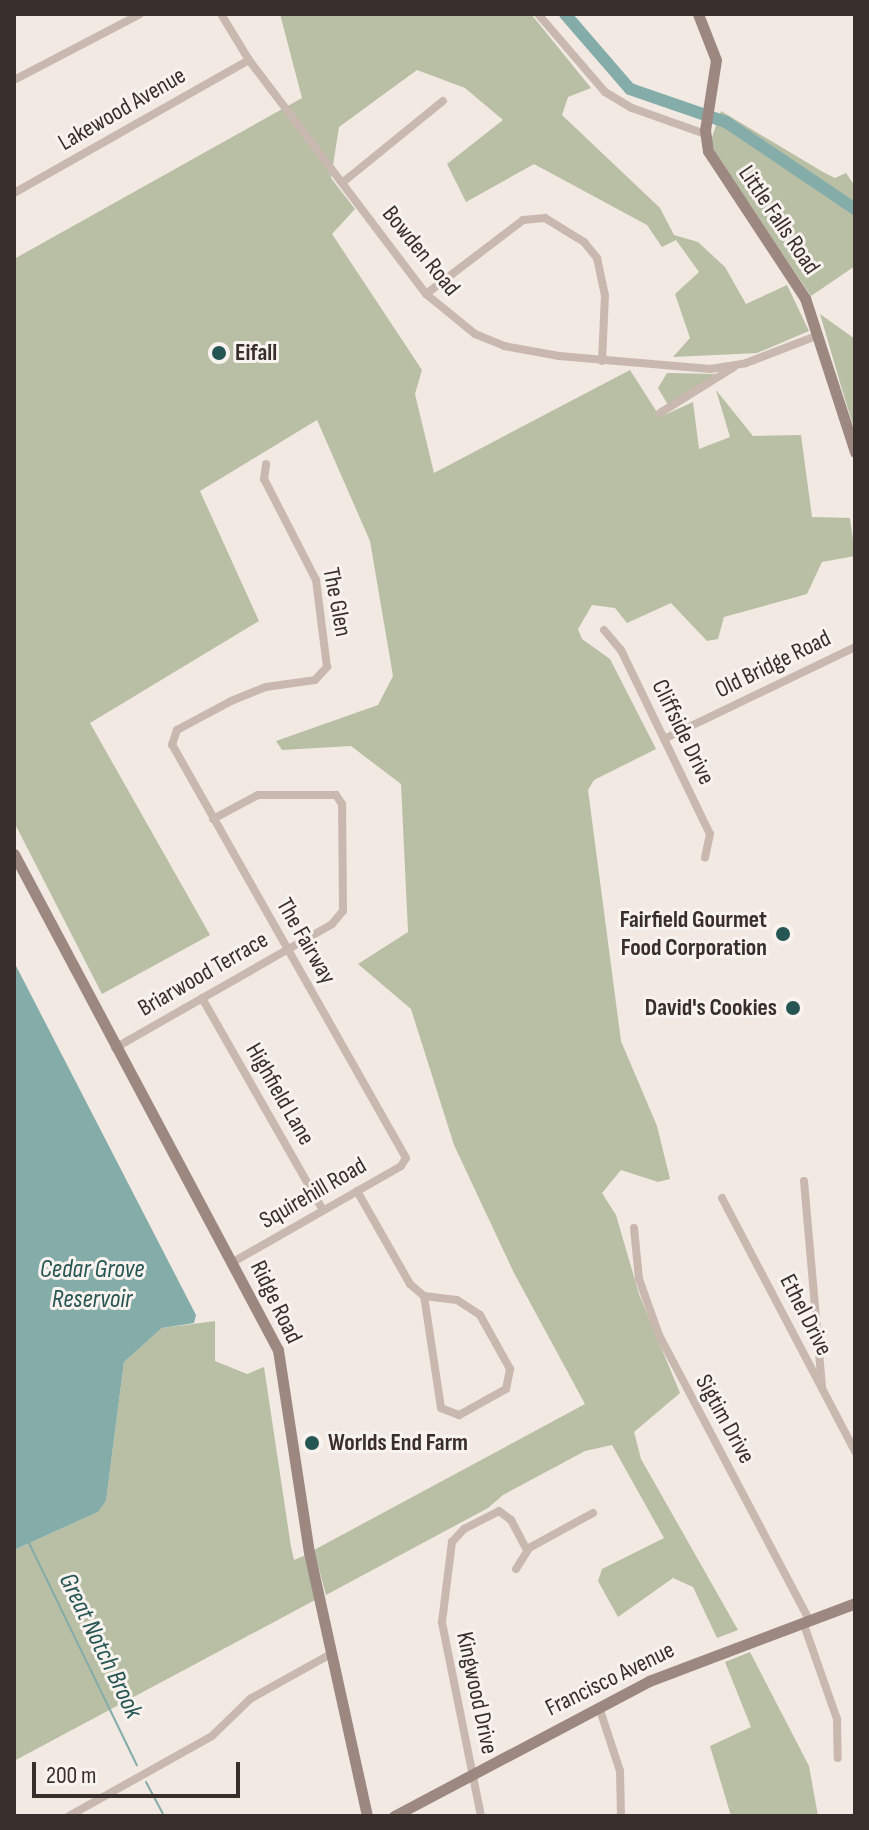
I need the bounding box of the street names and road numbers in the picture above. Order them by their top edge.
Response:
street label: Lakewood Avenue [53,61,191,157]
street label: Little Falls Road [732,160,826,280]
street label: Bowden Road [376,200,466,302]
street label: The Glen [316,565,358,639]
street label: Old Bridge Road [710,624,836,704]
street label: Cliffside Drive [645,675,721,789]
street label: The Fairway [270,893,342,989]
street label: Briarwood Terrace [133,925,273,1023]
street label: Highfield Lane [239,1038,321,1150]
street label: Squirehill Road [255,1151,371,1235]
street label: Ridge Road [244,1256,308,1348]
street label: Ethel Drive [773,1270,839,1360]
street label: Sigtim Drive [689,1370,761,1468]
street label: Kingwood Drive [450,1629,504,1757]
street label: Francisco Avenue [541,1635,679,1723]

